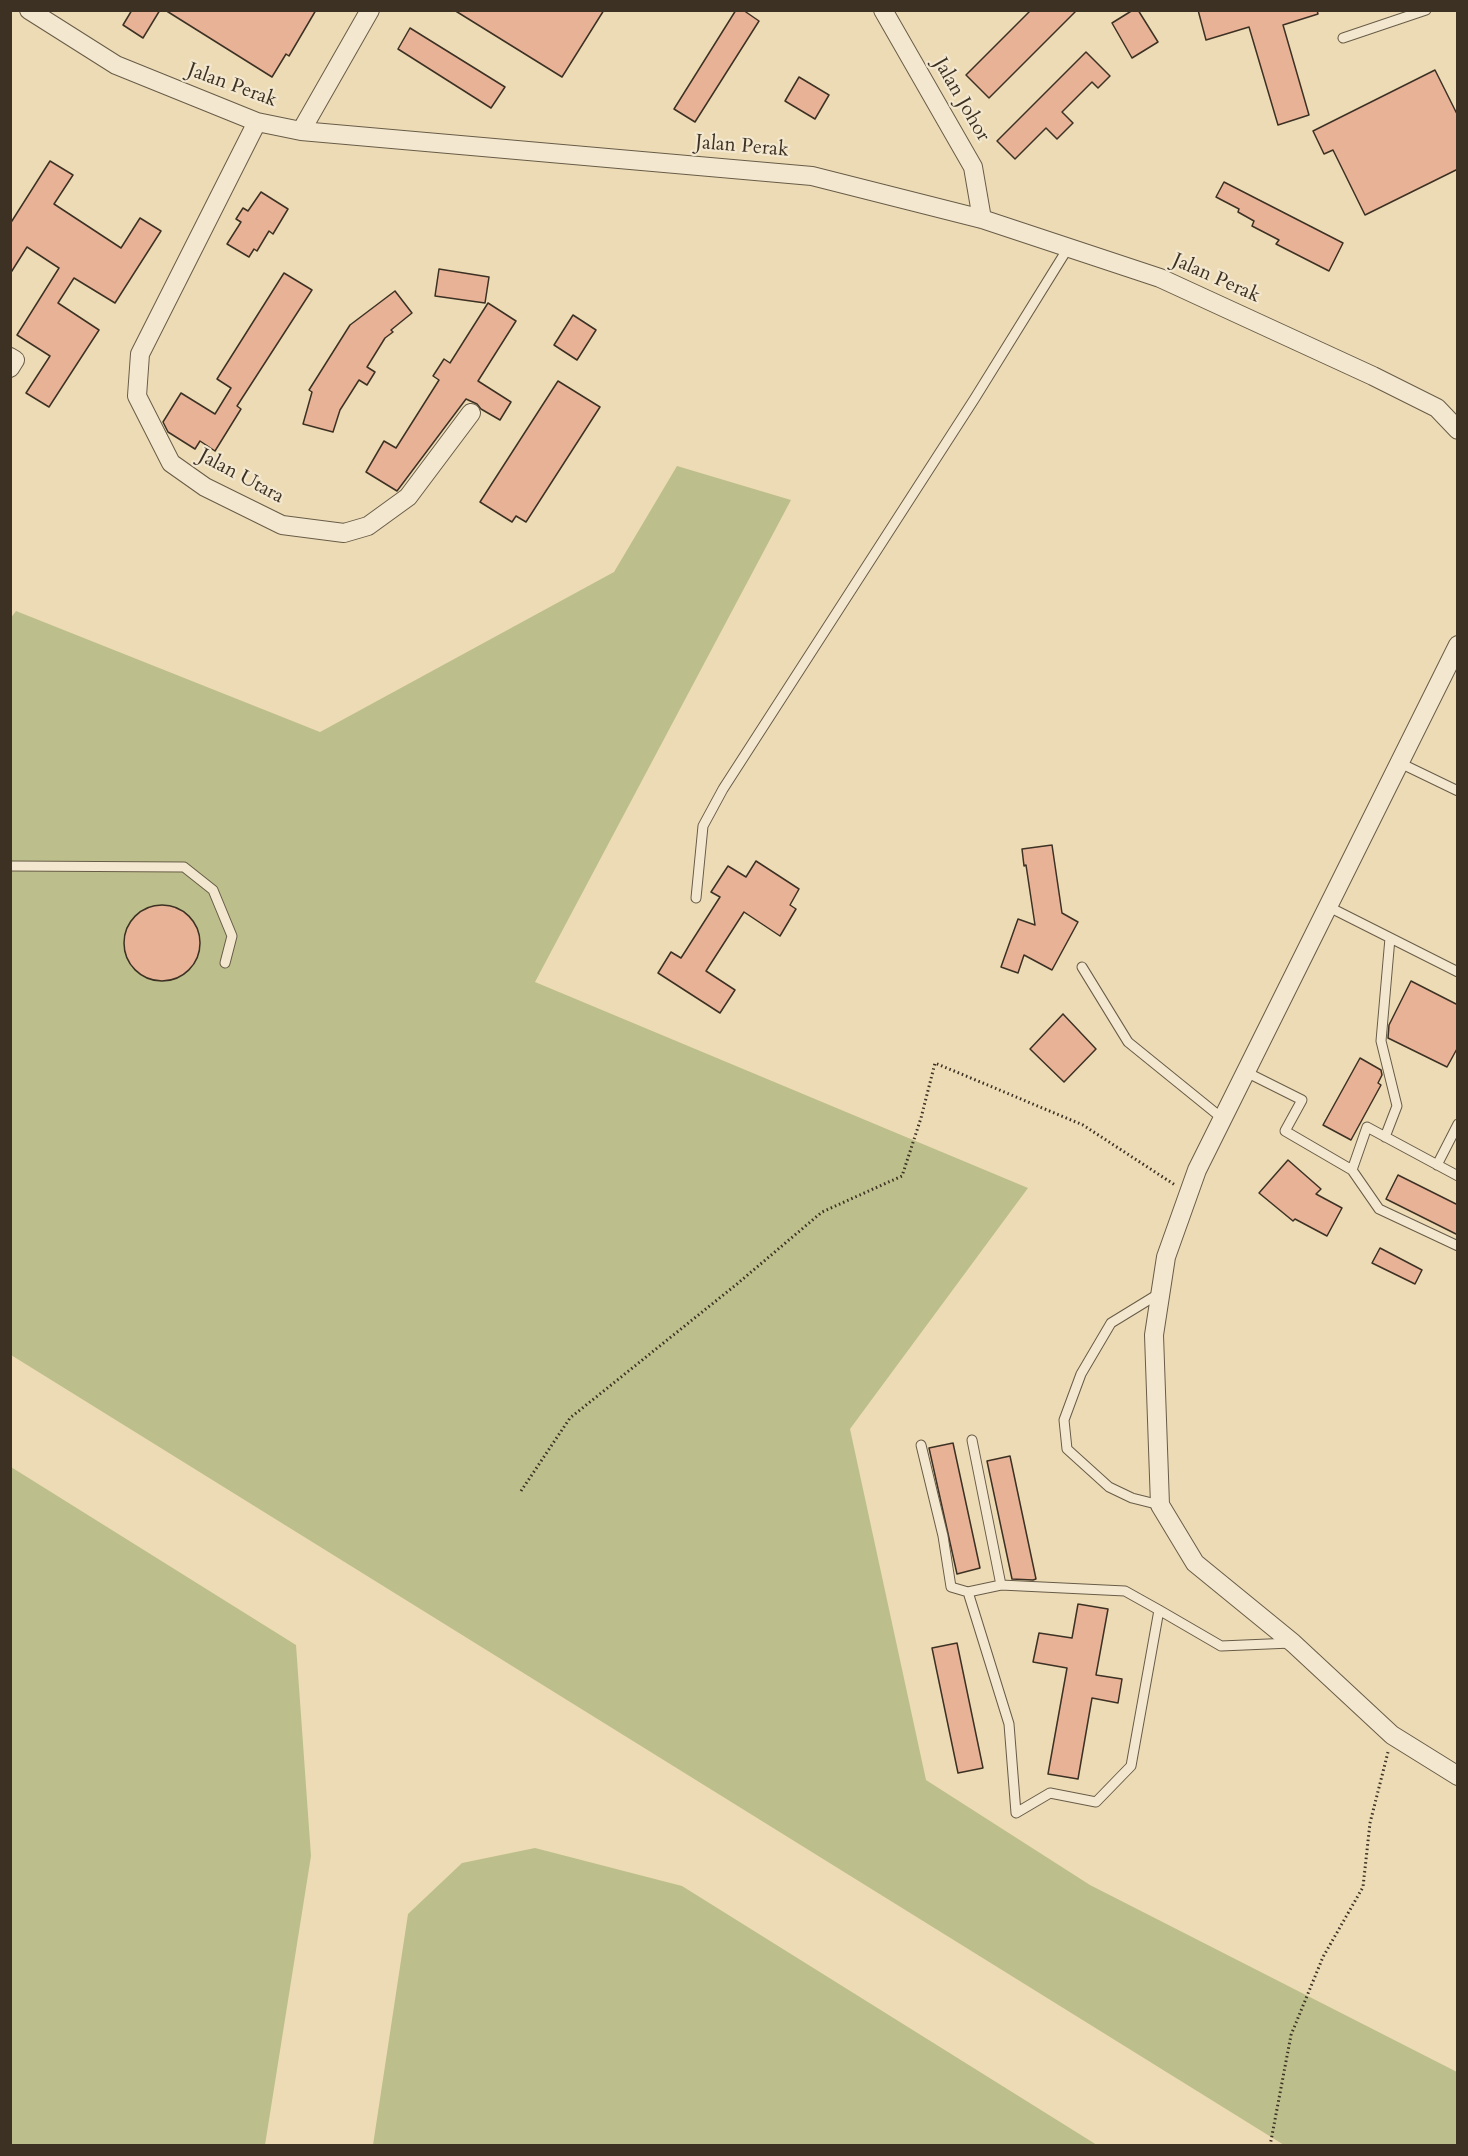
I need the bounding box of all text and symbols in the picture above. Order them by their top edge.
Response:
street label: Jalan Johor [927,54,995,146]
street label: Jalan Perak [184,59,280,113]
street label: Jalan Perak [694,131,790,163]
street label: Jalan Perak [1168,249,1264,309]
street label: Jalan Utara [194,445,288,509]

